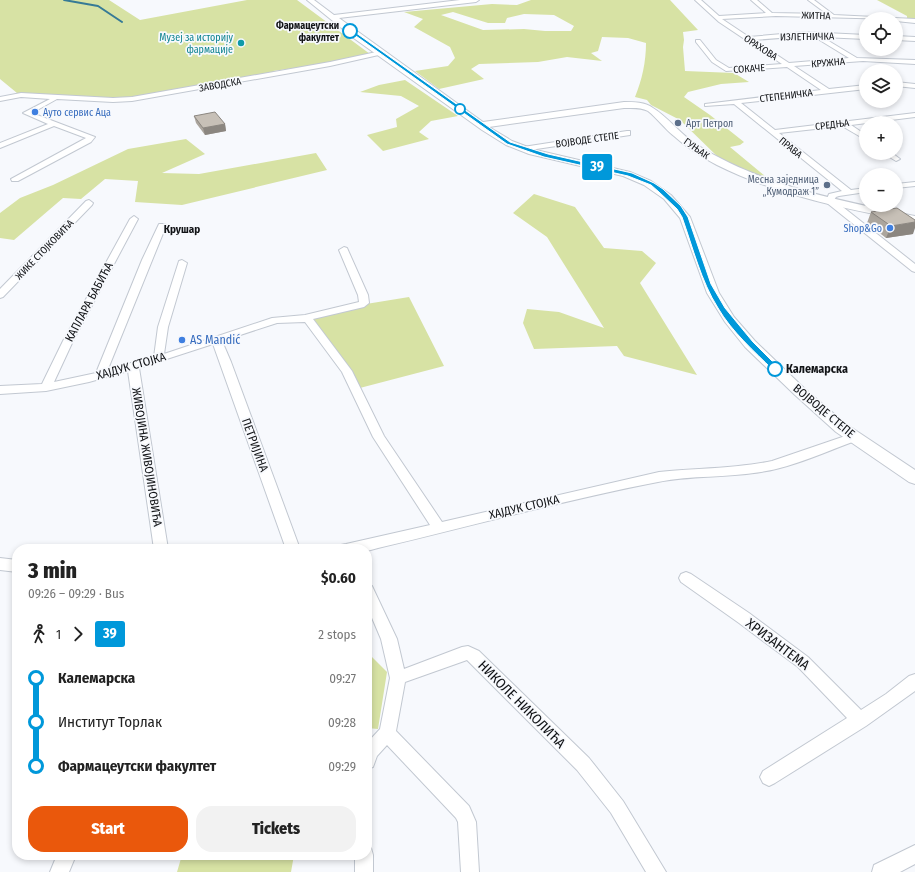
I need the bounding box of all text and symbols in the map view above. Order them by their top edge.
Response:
street label: ЖИТНА [801,9,832,23]
map controls [859,12,903,212]
button: locate [859,12,903,56]
place label: Фармацеутски факултет [276,20,340,44]
marker: Фармацеутски факултет [342,23,358,39]
place label: Музеј за историју фармације [159,31,234,56]
street label: ИЗЛЕТНИЧКА [780,31,835,43]
street label: ОРАХОВА [741,32,780,64]
marker: Музеј за историју фармације [236,38,246,48]
street label: КРУЖНА [811,55,846,70]
street label: СОКАЧЕ [733,62,766,76]
button: layers [859,64,903,108]
street label: ЗАВОДСКА [198,75,243,95]
street label: СТЕПЕНИЧКА [759,87,814,105]
unlabelled marker [454,103,466,115]
marker: Ауто сервис Аца [30,107,40,117]
place label: Ауто сервис Аца [43,107,111,119]
button: + [859,116,903,160]
street label: СРЕДЊА [814,117,851,133]
marker: Арт Петрол [673,118,683,128]
place label: Арт Петрол [686,118,733,130]
street label: ВОЈВОДЕ СТЕПЕ [555,130,620,150]
street label: ПРАВА [776,135,805,161]
street label: ГУЊАК [681,136,712,162]
line badge: 39 [579,154,615,180]
text: 39 [590,158,604,175]
button: − [859,168,903,212]
place label: Месна заједница „Кумодраж 1” [748,173,819,198]
marker: Месна заједница „Кумодраж 1” [822,180,832,190]
street label: ЖИКЕ СТОЈКОВИЋА [13,217,77,282]
district label: Крушар [164,223,200,236]
place label: Shop&Go [844,223,882,235]
marker: Shop&Go [885,223,895,233]
street label: КАПЛАРА БАБИЋА [62,259,116,344]
place label: AS Mandić [190,333,240,347]
marker: AS Mandić [177,335,187,345]
street label: ХАЈДУК СТОЈКА [95,349,168,383]
marker: Калемарска [767,361,783,377]
place label: Калемарска [786,362,848,376]
street label: ВОЈВОДЕ СТЕПЕ [790,381,858,441]
street label: ЖИВОЈИНА ЖИВОЈИНОВИЋА [129,386,165,528]
street label: ПЕТРИЈИНА [239,416,271,474]
street label: ХАЈДУК СТОЈКА [487,492,561,522]
text: 3 min [28,557,77,584]
text: $0.60 [321,569,356,587]
text: 09:26 – 09:29 · Bus [28,586,124,601]
street label: ХРИЗАНТЕМА [742,615,813,674]
icon: walk [28,623,50,645]
icon: forward [67,623,89,645]
text: 39 [103,625,117,642]
text: 1 [56,627,61,642]
text: 2 stops [318,627,356,642]
street label: НИКОЛЕ НИКОЛИЋА [474,657,569,752]
text: Калемарска [58,669,135,687]
text: 09:27 [329,671,356,686]
text: Институт Торлак [58,713,162,731]
text: 09:28 [328,715,356,730]
text: Фармацеутски факултет [58,757,216,775]
text: 09:29 [328,759,356,774]
button: Start [28,806,188,852]
button: Tickets [196,806,356,852]

